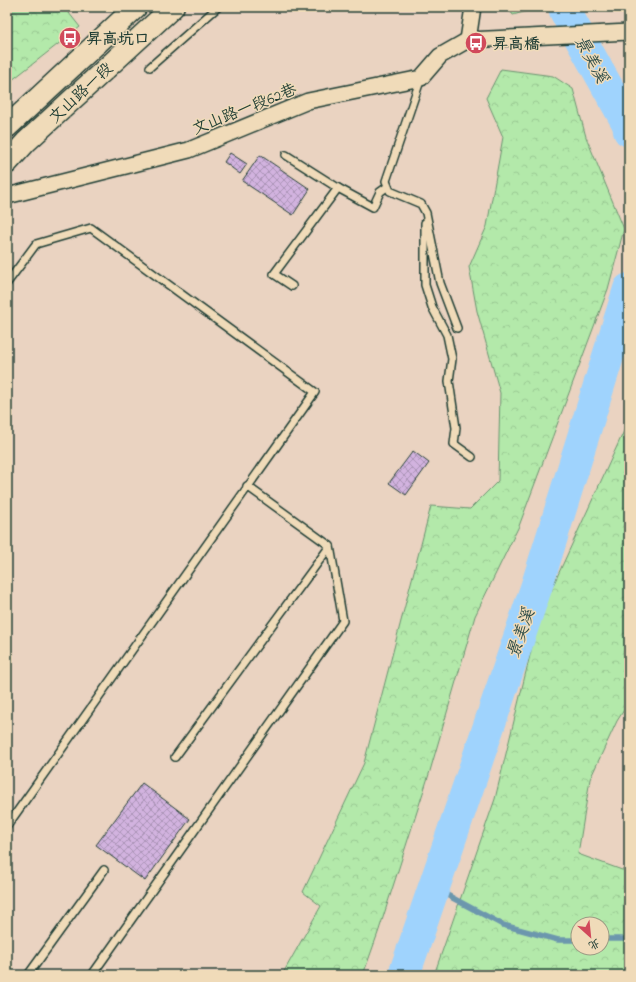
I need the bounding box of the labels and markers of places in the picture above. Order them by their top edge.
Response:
bus stop icon: 昇高坑口 [57,25,83,51]
place label: 昇高坑口 [86,28,150,52]
bus stop icon: 昇高橋 [463,30,489,56]
place label: 昇高橋 [492,33,540,57]

